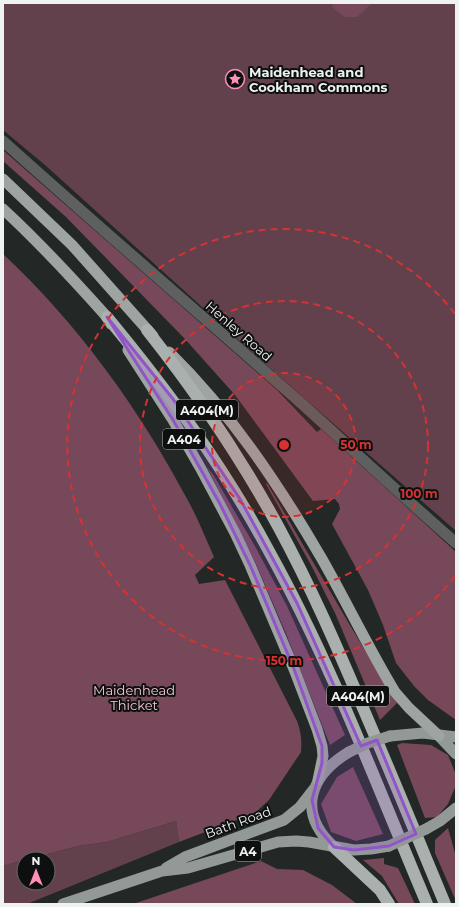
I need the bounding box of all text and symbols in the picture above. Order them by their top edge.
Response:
place label: Maidenhead and Cookham Commons [249,64,388,95]
place icon: Maidenhead and Cookham Commons [224,68,246,90]
street label: Henley Road [202,298,276,364]
road number: A404(M) [176,400,238,420]
road number: A404 [163,429,205,449]
text: 50 m [340,437,372,452]
centre of rings [277,438,291,452]
text: 100 m [401,486,437,501]
text: 150 m [266,653,302,668]
park label: Maidenhead Thicket [93,682,175,713]
road number: A404(M) [327,686,389,706]
street label: Bath Road [203,803,273,841]
road number: A4 [235,841,261,861]
north arrow [16,851,56,891]
text: N [32,854,40,868]

